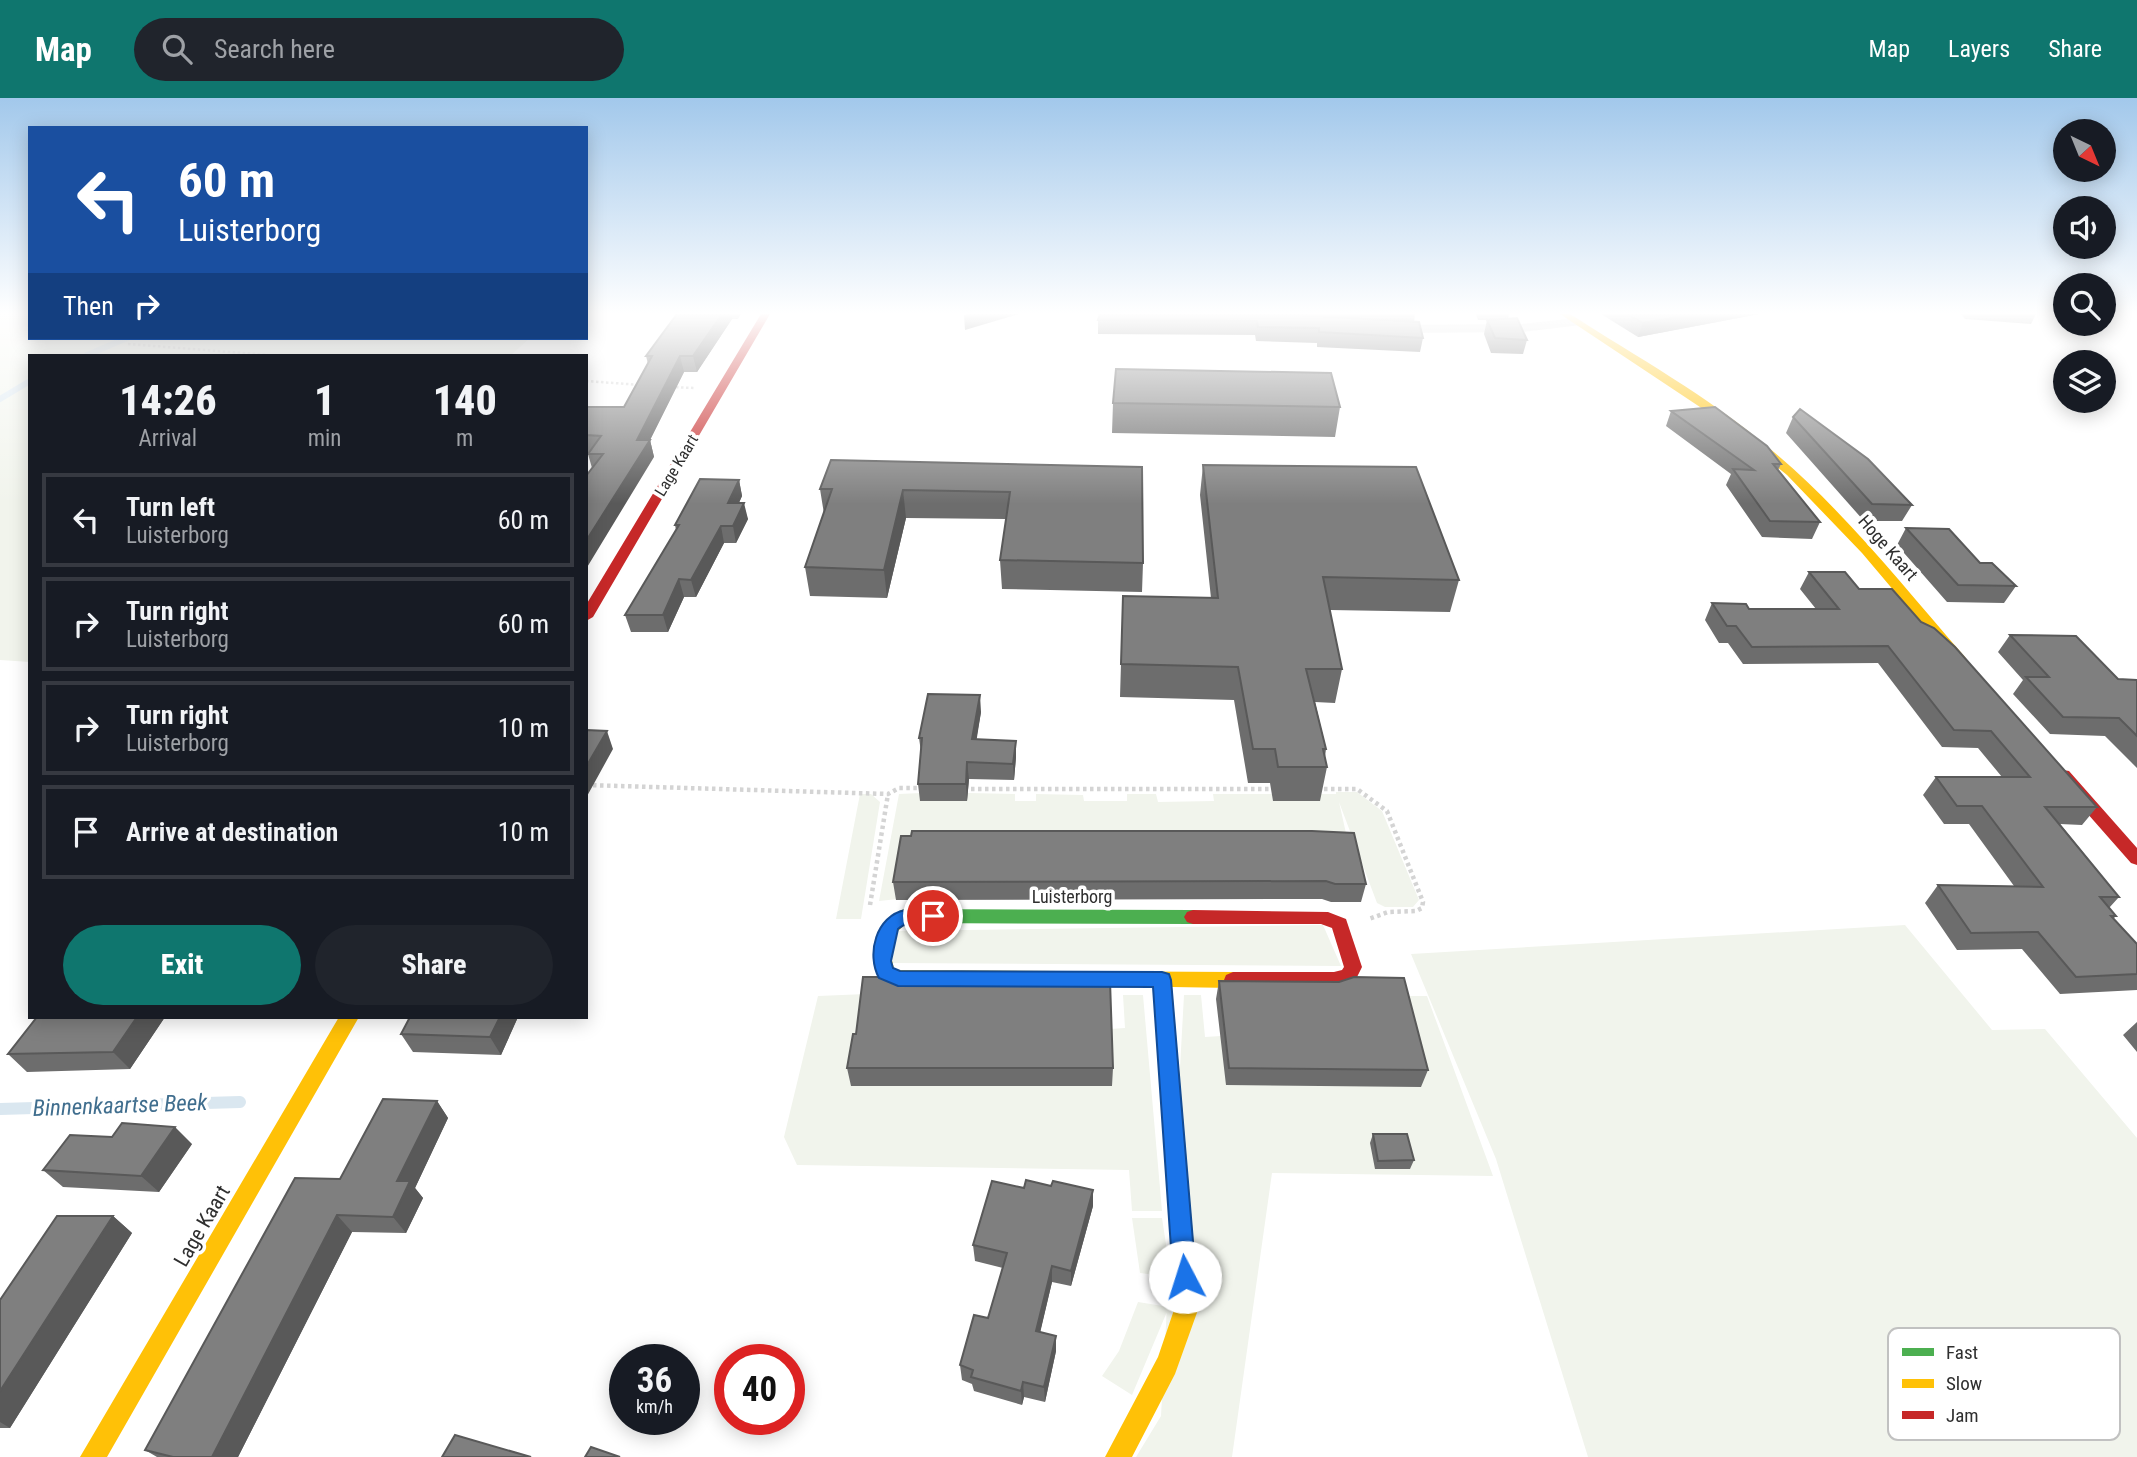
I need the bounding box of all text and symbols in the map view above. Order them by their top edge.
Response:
search box [134,18,624,81]
text: Map [35,30,92,69]
icon: search [158,30,196,68]
text: Search here [214,34,335,64]
text: Map [1869,35,1910,63]
text: Layers [1948,35,2010,63]
text: Share [2048,35,2102,63]
north arrow [2053,119,2116,182]
map controls [2053,119,2116,413]
text: 60 m [178,152,275,209]
icon: left [63,154,154,245]
button: sound [2053,196,2116,259]
text: Luisterborg [178,211,321,249]
button: search [2053,273,2116,336]
icon: right [128,287,166,325]
text: Then [63,291,114,321]
button: layers [2053,350,2116,413]
text: 14:26 [119,376,216,425]
text: 1 [314,376,335,425]
text: 140 [433,376,497,425]
text: Arrival [139,425,197,452]
text: min [308,425,341,452]
text: m [456,425,473,452]
street label: Lage Kaart [651,431,702,499]
text: Turn left [126,492,215,522]
icon: left [67,501,105,539]
text: 60 m [498,505,549,535]
street label: Hoge Kaart [1854,511,1923,585]
text: Luisterborg [126,522,229,549]
text: Turn right [126,596,228,626]
icon: right [67,605,105,643]
text: 60 m [498,609,549,639]
text: Luisterborg [126,626,229,653]
text: Turn right [126,700,228,730]
icon: right [67,709,105,747]
text: 10 m [498,713,549,743]
text: Luisterborg [126,730,229,757]
icon: arrive [67,813,105,851]
text: Arrive at destination [126,817,338,847]
text: 10 m [498,817,549,847]
pin [903,886,963,946]
street label: Luisterborg [1032,886,1112,907]
icon: arrive [914,897,952,935]
button: Exit [63,925,301,1005]
button: Share [315,925,553,1005]
water label: Binnenkaartse Beek [32,1089,209,1122]
street label: Lage Kaart [169,1181,235,1271]
position arrow [1148,1240,1222,1314]
legend [1888,1328,2120,1440]
text: Fast [1946,1341,1978,1364]
speed limit sign: 40 [714,1344,805,1435]
text: 36 [637,1360,672,1401]
text: Slow [1946,1372,1982,1395]
text: km/h [636,1396,673,1417]
text: Jam [1946,1404,1979,1427]

